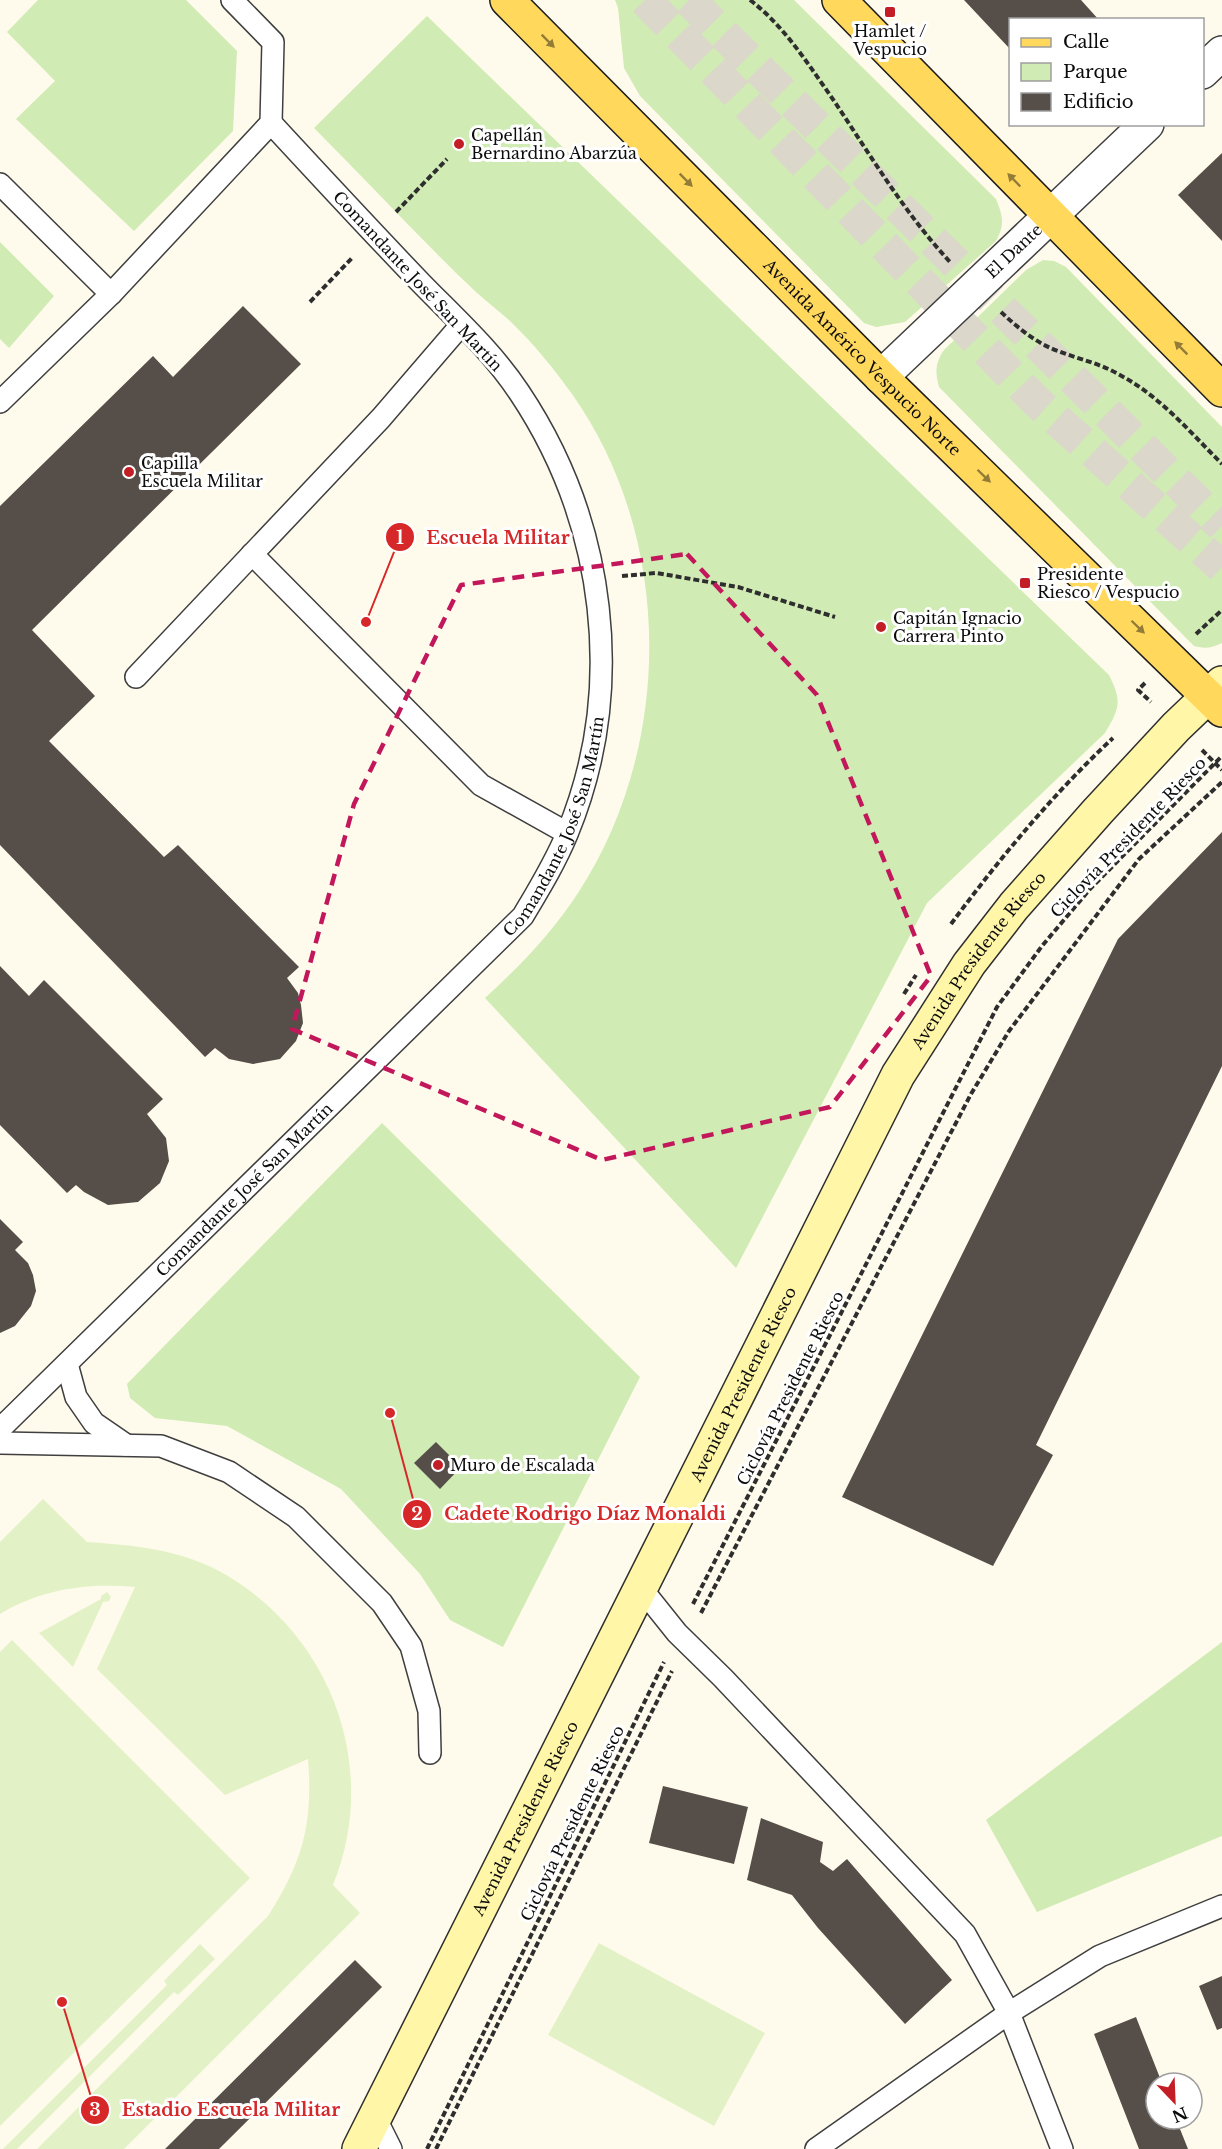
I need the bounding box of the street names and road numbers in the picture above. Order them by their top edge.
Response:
street label: Comandante José San Martín [329,187,507,375]
street label: El Dante [981,219,1046,282]
street label: Avenida Américo Vespucio Norte [759,254,965,460]
street label: Comandante José San Martín [499,715,608,940]
street label: Ciclovía Presidente Riesco [1046,753,1210,921]
street label: Avenida Presidente Riesco [907,867,1050,1054]
street label: Comandante José San Martín [152,1098,337,1281]
street label: Avenida Presidente Riesco [685,1283,800,1486]
street label: Ciclovía Presidente Riesco [732,1288,848,1488]
street label: Avenida Presidente Riesco [467,1718,582,1920]
street label: Ciclovía Presidente Riesco [516,1722,628,1924]

